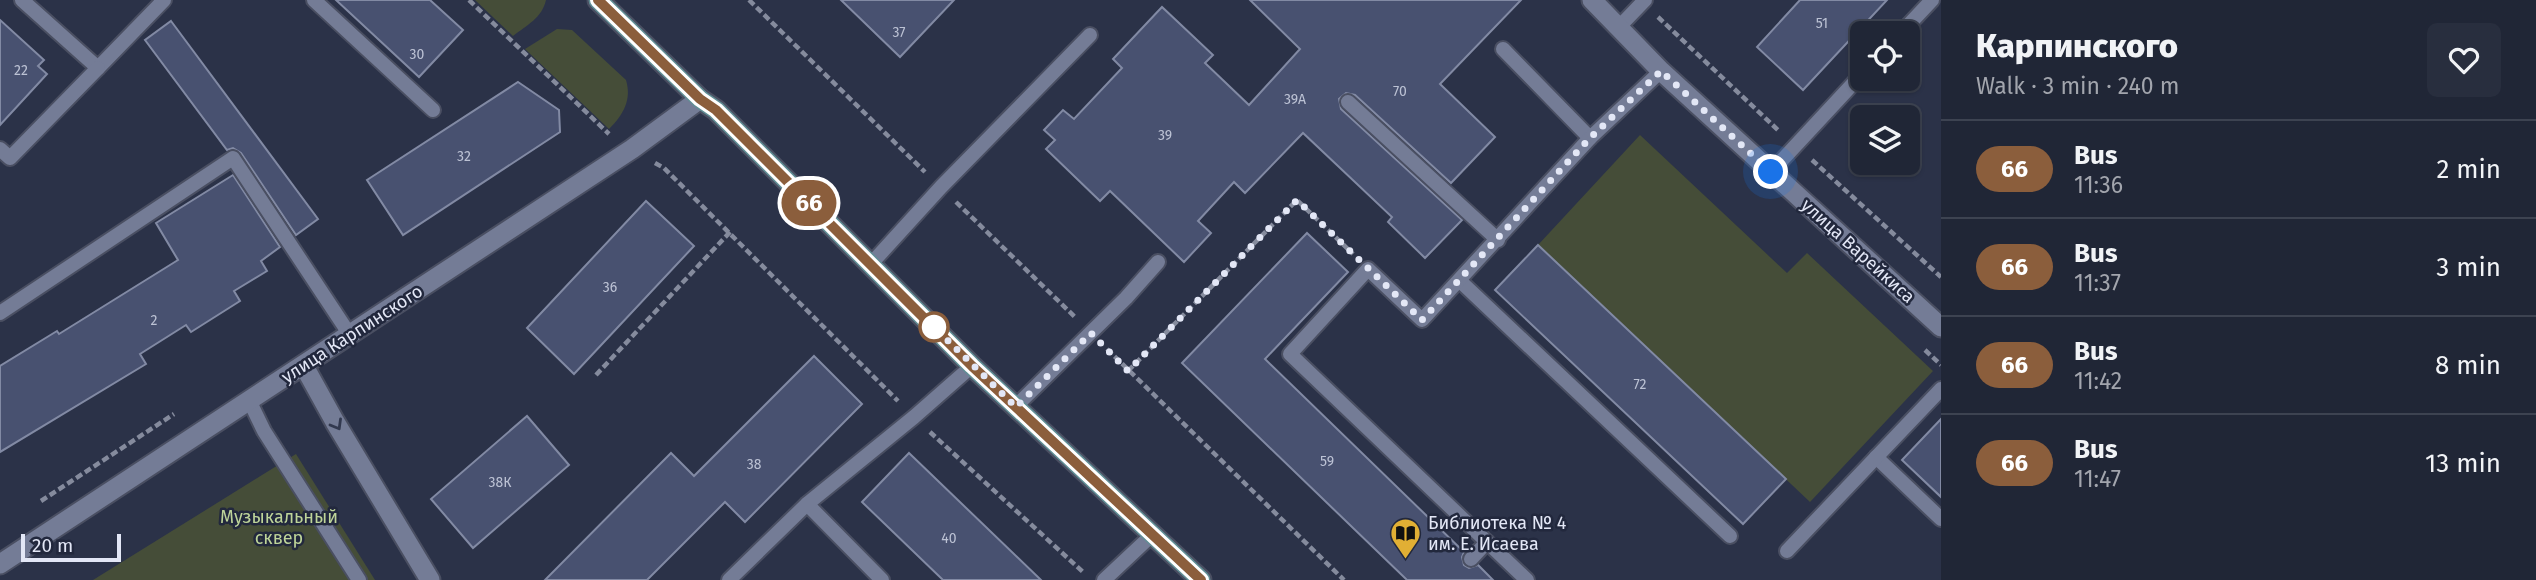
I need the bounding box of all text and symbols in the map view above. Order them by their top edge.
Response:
house number: 51 [1816,15,1828,32]
map controls [1850,21,1920,175]
button: locate [1850,21,1920,91]
button: heart [2427,23,2501,97]
house number: 37 [892,24,906,41]
text: Карпинского [1976,26,2178,66]
house number: 30 [410,46,425,63]
house number: 22 [14,62,28,79]
text: Walk · 3 min · 240 m [1976,72,2179,100]
house number: 70 [1393,83,1407,100]
house number: 39А [1284,91,1306,108]
button: layers [1850,105,1920,175]
house number: 39 [1158,127,1172,144]
text: Bus [2074,140,2117,171]
house number: 32 [457,148,471,165]
your location [1753,154,1788,189]
text: 2 min [2436,154,2501,185]
text: 66 [2001,155,2028,183]
text: 11:36 [2074,171,2123,199]
line badge: 66 [778,180,840,226]
text: 66 [795,189,823,217]
street label: улица Варейкиса [1797,194,1919,308]
text: Bus [2074,238,2117,269]
text: 3 min [2436,252,2501,283]
text: 66 [2001,253,2028,281]
text: 11:37 [2074,269,2121,297]
house number: 36 [603,279,617,296]
street label: улица Карпинского [277,280,427,388]
house number: 2 [151,312,158,329]
unlabelled marker [919,312,949,342]
text: Bus [2074,336,2117,367]
text: 8 min [2435,350,2501,381]
text: 66 [2001,351,2028,379]
text: 11:42 [2074,367,2122,395]
house number: 72 [1634,376,1647,393]
one-way arrow [329,418,342,431]
text: Bus [2074,434,2117,465]
text: 13 min [2425,448,2501,479]
text: 66 [2001,449,2028,477]
house number: 59 [1320,453,1334,470]
house number: 38 [747,456,762,473]
text: 11:47 [2074,465,2121,493]
house number: 38К [489,474,512,491]
park label: Музыкальный сквер [220,506,338,549]
place label: Библиотека № 4 им. Е. Исаева [1428,512,1567,555]
library icon: Библиотека № 4 им. Е. Исаева [1388,516,1422,560]
house number: 40 [941,530,957,547]
scale bar [21,531,121,563]
text: 20 m [32,534,73,557]

